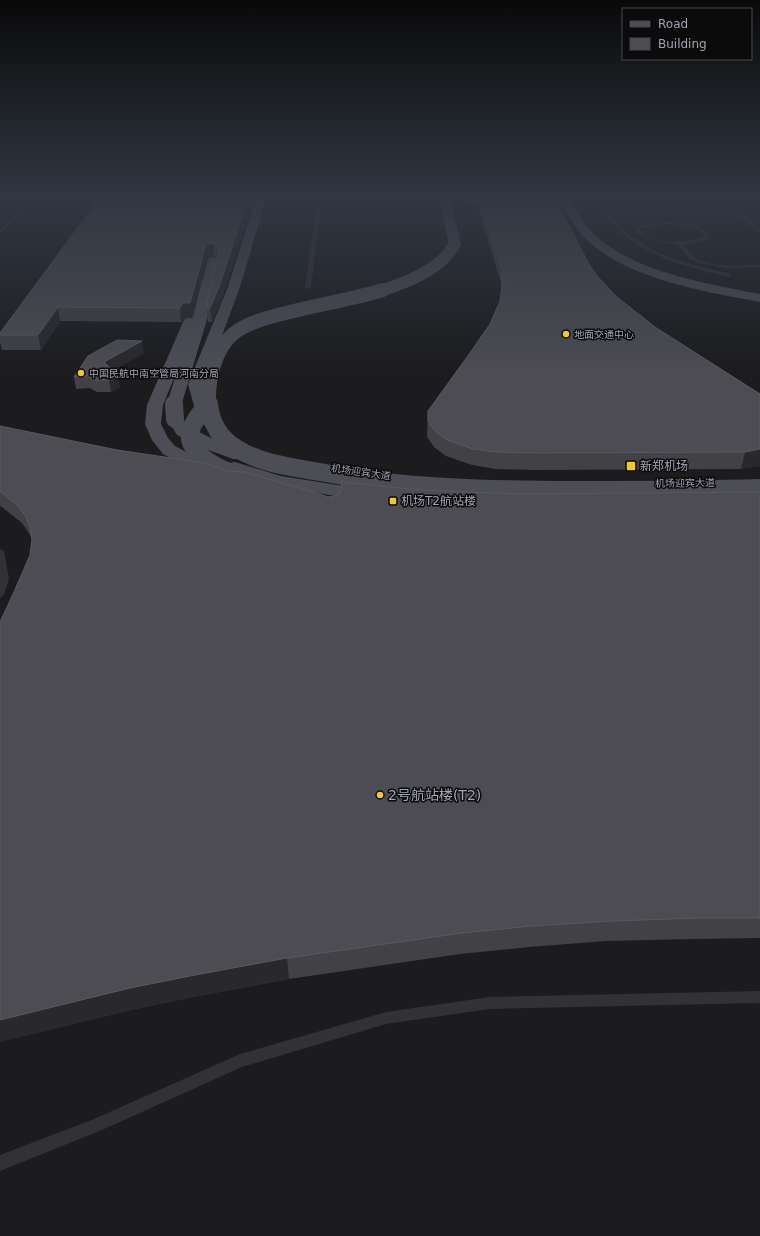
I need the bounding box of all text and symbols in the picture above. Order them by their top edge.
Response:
legend [622,8,752,60]
text: Road [658,17,688,31]
text: Building [658,37,707,51]
marker: 地面交通中心 [561,329,571,339]
place label: 地面交通中心 [574,329,634,340]
marker: 中国民航中南空管局河南分局 [76,368,86,378]
place label: 中国民航中南空管局河南分局 [89,368,219,379]
place label: 新郑机场 [640,459,688,473]
marker: 新郑机场 [625,460,637,472]
street label: 机场迎宾大道 [331,462,391,482]
street label: 机场迎宾大道 [655,477,715,489]
place label: 机场T2航站楼 [401,494,476,508]
marker: 机场T2航站楼 [388,496,398,506]
place label: 2号航站楼(T2) [388,787,481,803]
marker: 2号航站楼(T2) [375,790,385,800]

